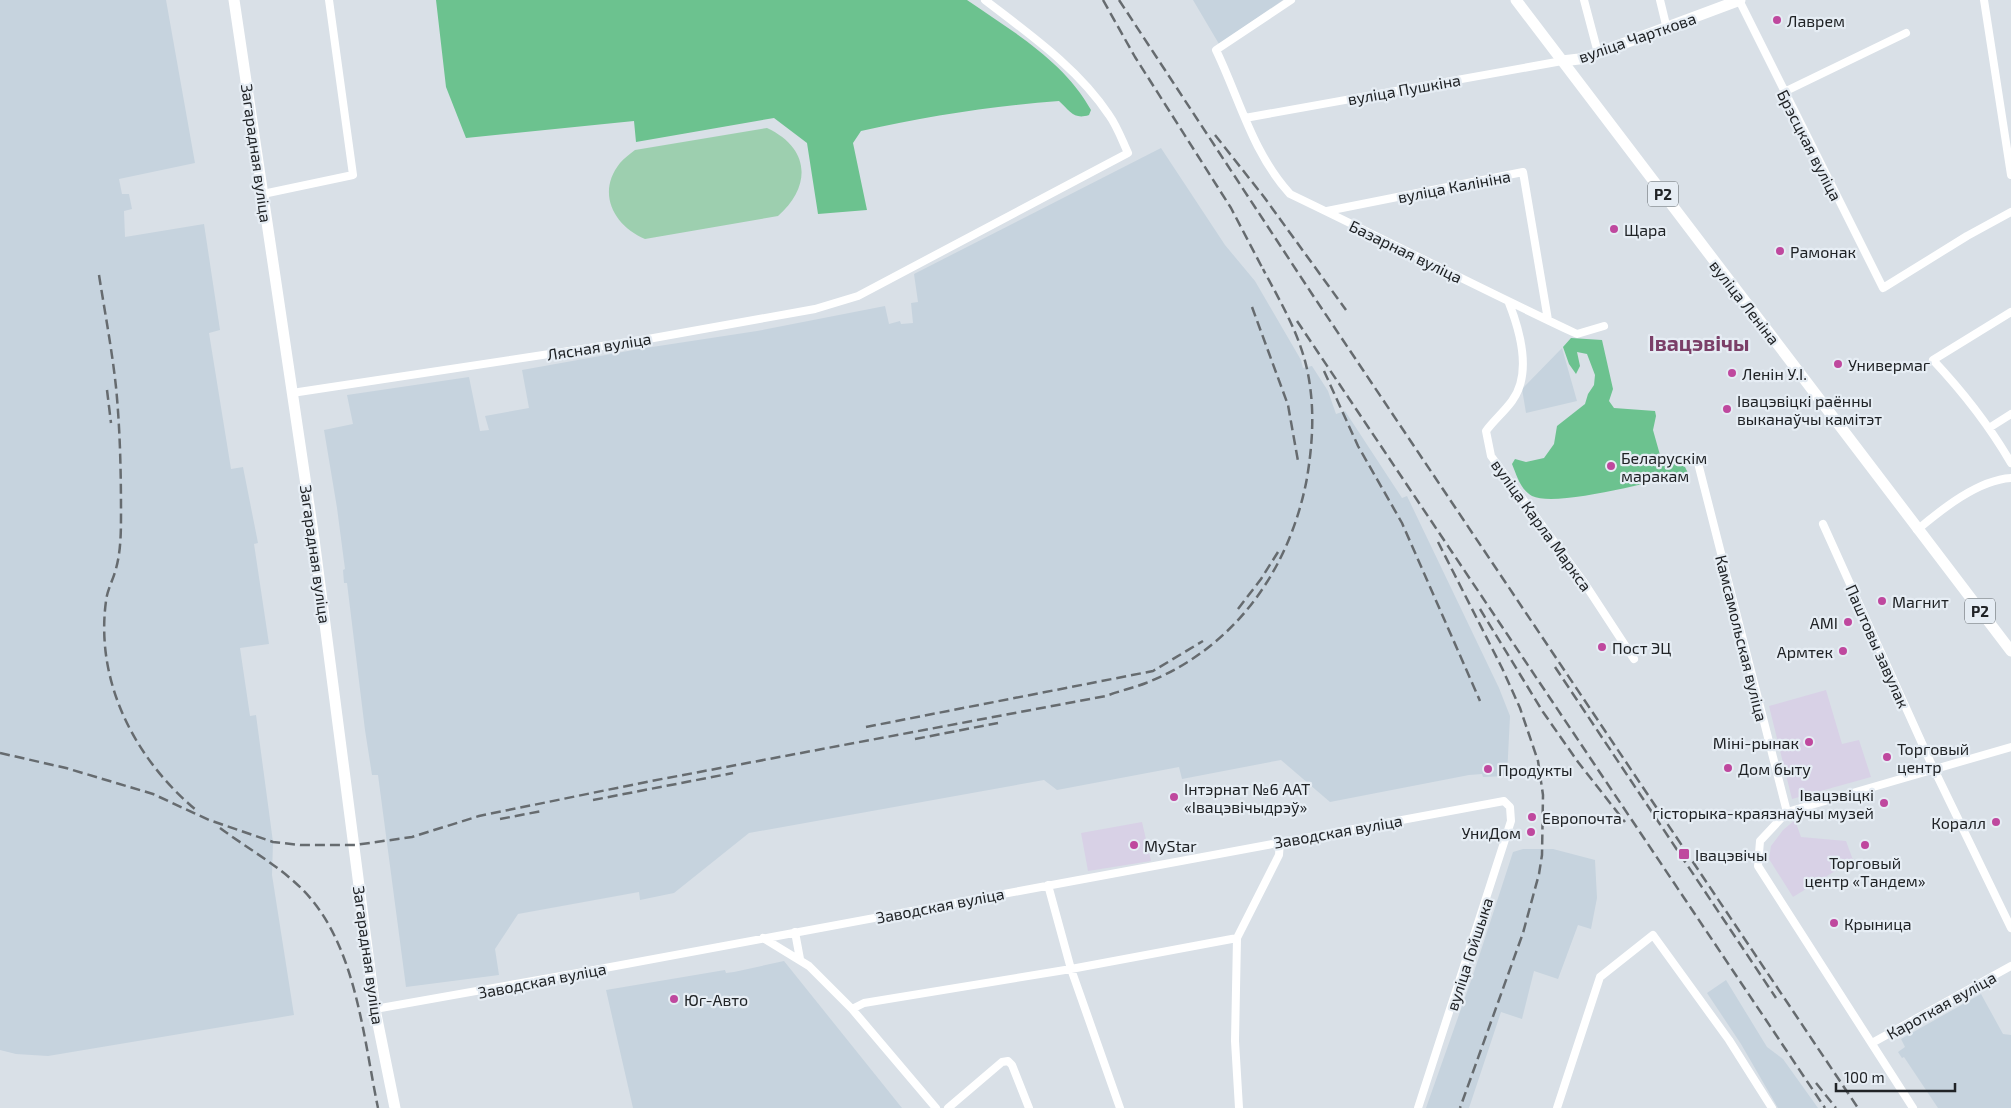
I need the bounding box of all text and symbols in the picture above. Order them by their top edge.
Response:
street label: вуліца Чарткова [1576,8,1699,67]
place label: Лаврем [1787,11,1845,30]
marker: Лаврем [1771,14,1783,26]
street label: вуліца Пушкіна [1346,70,1462,109]
street label: Загарадная вуліца [237,82,276,224]
street label: Брэсцкая вуліца [1773,86,1846,204]
street label: вуліца Калініна [1396,166,1512,207]
road number: Р2 [1648,182,1678,206]
street label: Базарная вуліца [1346,216,1465,287]
place label: Щара [1624,220,1666,239]
marker: Щара [1608,223,1620,235]
place label: Рамонак [1790,242,1856,261]
marker: Рамонак [1774,245,1786,257]
street label: вуліца Леніна [1705,256,1784,349]
street label: Лясная вуліца [545,328,653,365]
district label: Івацэвічы [1648,330,1750,355]
place label: Универмаг [1848,355,1931,374]
marker: Универмаг [1832,358,1844,370]
place label: Ленін У.І. [1742,364,1807,383]
marker: Ленін У.І. [1726,367,1738,379]
place label: Івацэвіцкі раённы выканаўчы камітэт [1737,391,1882,429]
marker: Івацэвіцкі раённы выканаўчы камітэт [1721,403,1733,415]
place label: Беларускім маракам [1621,448,1707,485]
street label: вуліца Карла Маркса [1487,455,1596,595]
marker: Беларускім маракам [1605,460,1617,472]
street label: Загарадная вуліца [296,483,335,625]
street label: Камсамольская вуліца [1711,553,1772,723]
street label: Паштовы завулак [1841,581,1914,711]
place label: Магнит [1892,592,1949,611]
marker: Магнит [1876,595,1888,607]
road number: Р2 [1965,598,1995,624]
place label: AMI [1810,613,1838,632]
marker: AMI [1842,616,1854,628]
place label: Пост ЭЦ [1612,638,1671,657]
marker: Пост ЭЦ [1596,641,1608,653]
place label: Армтек [1777,642,1833,661]
marker: Армтек [1837,645,1849,657]
place label: Міні-рынак [1713,733,1799,752]
marker: Міні-рынак [1803,736,1815,748]
place label: Торговый центр [1897,739,1969,776]
marker: Торговый центр [1881,751,1893,763]
place label: Дом быту [1738,759,1811,779]
place label: Продукты [1498,760,1573,780]
marker: Дом быту [1722,762,1734,774]
marker: Продукты [1482,763,1494,775]
place label: Інтэрнат №6 ААТ «Івацэвічыдрэў» [1184,779,1310,817]
place label: Івацэвіцкі гісторыка-краязнаўчы музей [1652,785,1874,823]
marker: Інтэрнат №6 ААТ «Івацэвічыдрэў» [1168,791,1180,803]
marker: Івацэвіцкі гісторыка-краязнаўчы музей [1878,797,1890,809]
place label: Европочта [1542,808,1622,827]
street label: Заводская вуліца [1272,810,1404,853]
marker: Европочта [1526,811,1538,823]
place label: Коралл [1931,813,1986,832]
marker: Коралл [1990,816,2002,828]
place label: УниДом [1462,823,1521,842]
marker: УниДом [1525,826,1537,838]
place label: MyStar [1144,836,1197,855]
marker: MyStar [1128,839,1140,851]
marker: Торговый центр «Тандем» [1859,839,1871,851]
place label: Івацэвічы [1695,845,1767,864]
marker: Івацэвічы [1677,847,1691,861]
place label: Торговый центр «Тандем» [1804,853,1926,890]
street label: Заводская вуліца [874,883,1006,928]
street label: Загарадная вуліца [349,884,388,1026]
street label: вуліца Гойшыка [1442,895,1497,1013]
place label: Крыница [1844,914,1912,933]
marker: Крыница [1828,917,1840,929]
street label: Заводская вуліца [476,958,608,1003]
street label: Кароткая вуліца [1883,967,2000,1044]
place label: Юг-Авто [684,990,748,1009]
marker: Юг-Авто [668,993,680,1005]
scale bar [1836,1060,1955,1092]
text: 100 m [1844,1068,1885,1086]

